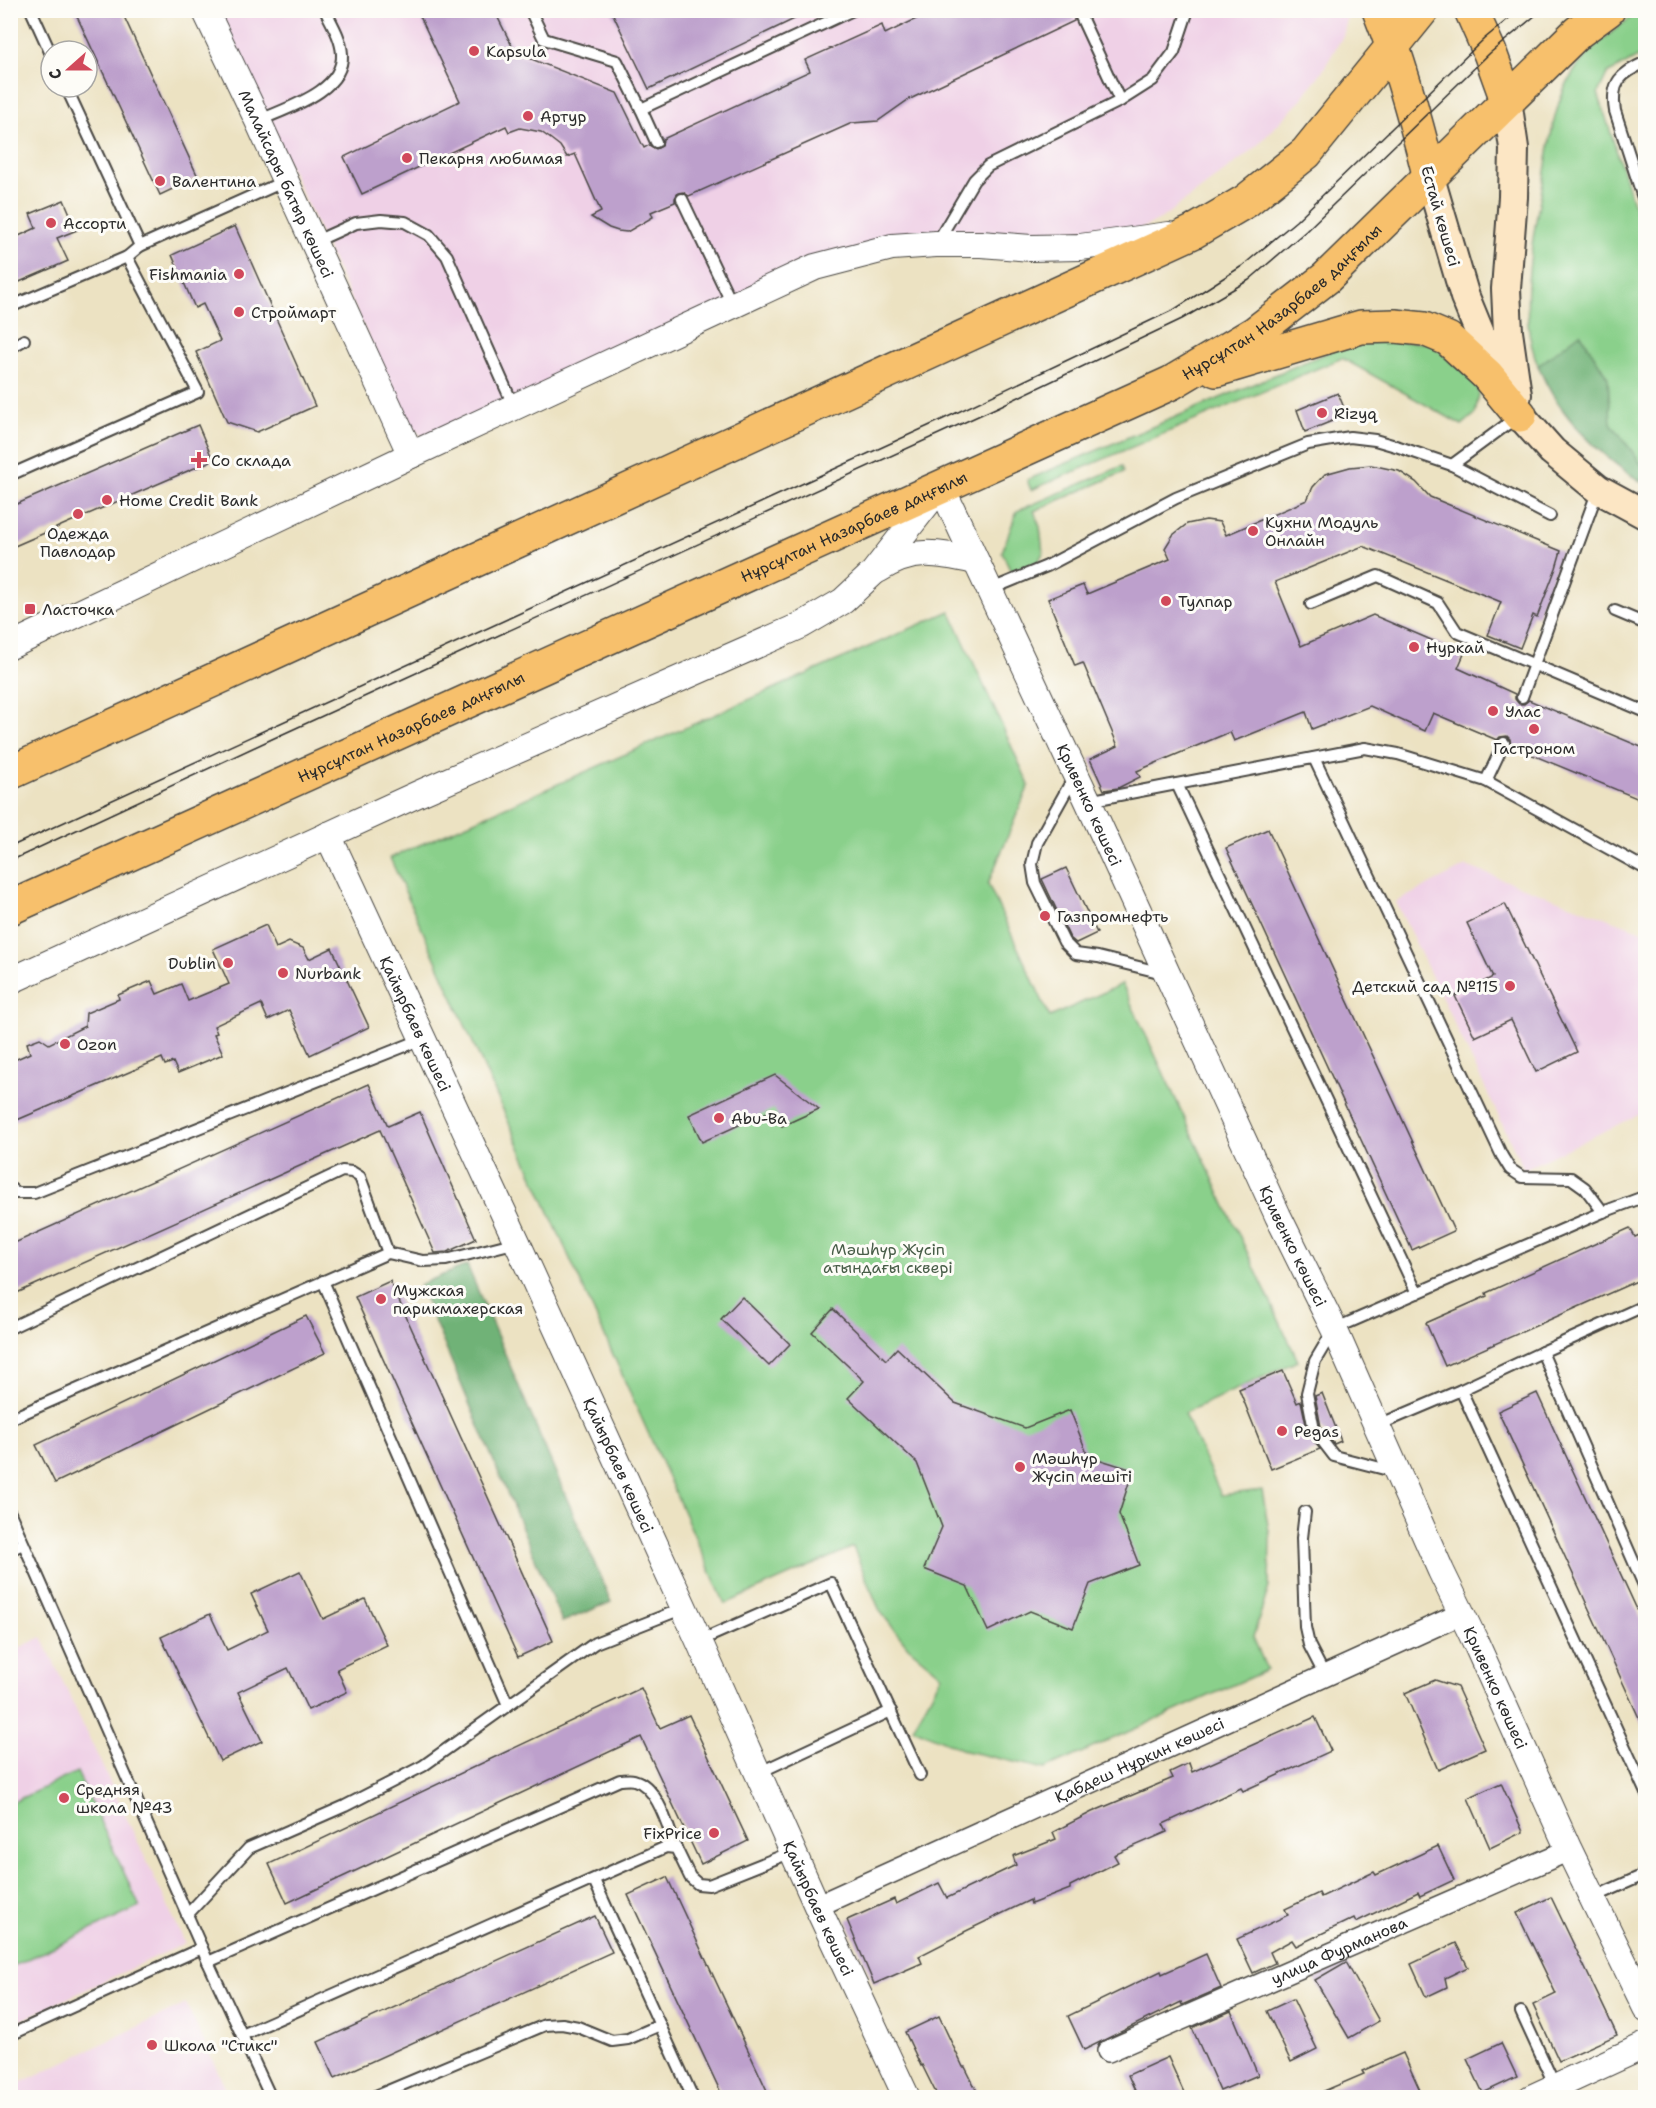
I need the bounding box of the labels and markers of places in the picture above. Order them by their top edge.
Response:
place label: Kapsula [486,41,546,62]
marker: Kapsula [467,44,481,58]
place label: Артур [540,106,586,127]
marker: Артур [521,109,535,123]
place label: Пекарня любимая [419,148,563,169]
marker: Пекарня любимая [400,151,414,165]
place label: Валентина [172,171,256,192]
marker: Валентина [153,174,167,188]
place label: Ассорти [63,213,127,234]
marker: Ассорти [44,216,58,230]
place label: Fishmania [149,264,227,285]
marker: Fishmania [232,267,246,281]
place label: Строймарт [251,302,337,323]
marker: Строймарт [232,305,246,319]
place label: Rizyq [1334,403,1378,424]
marker: Rizyq [1315,406,1329,420]
place label: Со склада [211,450,291,471]
marker: Со склада [192,453,206,467]
place label: Home Credit Bank [119,490,258,511]
marker: Home Credit Bank [100,493,114,507]
marker: Одежда Павлодар [71,507,85,521]
place label: Кухни Модуль Онлайн [1265,512,1378,551]
place label: Одежда Павлодар [40,523,116,562]
marker: Кухни Модуль Онлайн [1246,524,1260,538]
place label: Тулпар [1178,591,1232,612]
marker: Тулпар [1159,594,1173,608]
place label: Ласточка [42,599,114,620]
marker: Ласточка [23,602,37,616]
place label: Нуркай [1426,637,1485,658]
marker: Нуркай [1407,640,1421,654]
place label: Улас [1505,701,1541,722]
marker: Улас [1486,704,1500,718]
marker: Гастроном [1527,722,1541,736]
place label: Гастроном [1493,738,1575,759]
place label: Газпромнефть [1057,906,1168,927]
marker: Газпромнефть [1038,909,1052,923]
place label: Dublin [168,953,216,974]
marker: Dublin [221,956,235,970]
place label: Nurbank [295,963,362,984]
marker: Nurbank [276,966,290,980]
place label: Детский сад №115 [1352,976,1498,997]
marker: Детский сад №115 [1503,979,1517,993]
place label: Ozon [77,1034,117,1055]
marker: Ozon [58,1037,72,1051]
place label: Abu-Ba [731,1108,787,1129]
marker: Abu-Ba [712,1111,726,1125]
place label: Мужская парикмахерская [393,1280,523,1319]
marker: Мужская парикмахерская [374,1292,388,1306]
place label: Pegas [1294,1421,1339,1442]
marker: Pegas [1275,1424,1289,1438]
place label: Мәшһүр Жүсіп мешіті [1032,1448,1132,1487]
marker: Мәшһүр Жүсіп мешіті [1013,1460,1027,1474]
place label: Средняя школа №43 [76,1779,173,1818]
marker: Средняя школа №43 [57,1791,71,1805]
place label: FixPrice [643,1823,702,1844]
marker: FixPrice [707,1826,721,1840]
place label: Школа "Стикс" [164,2035,278,2056]
marker: Школа "Стикс" [145,2038,159,2052]

